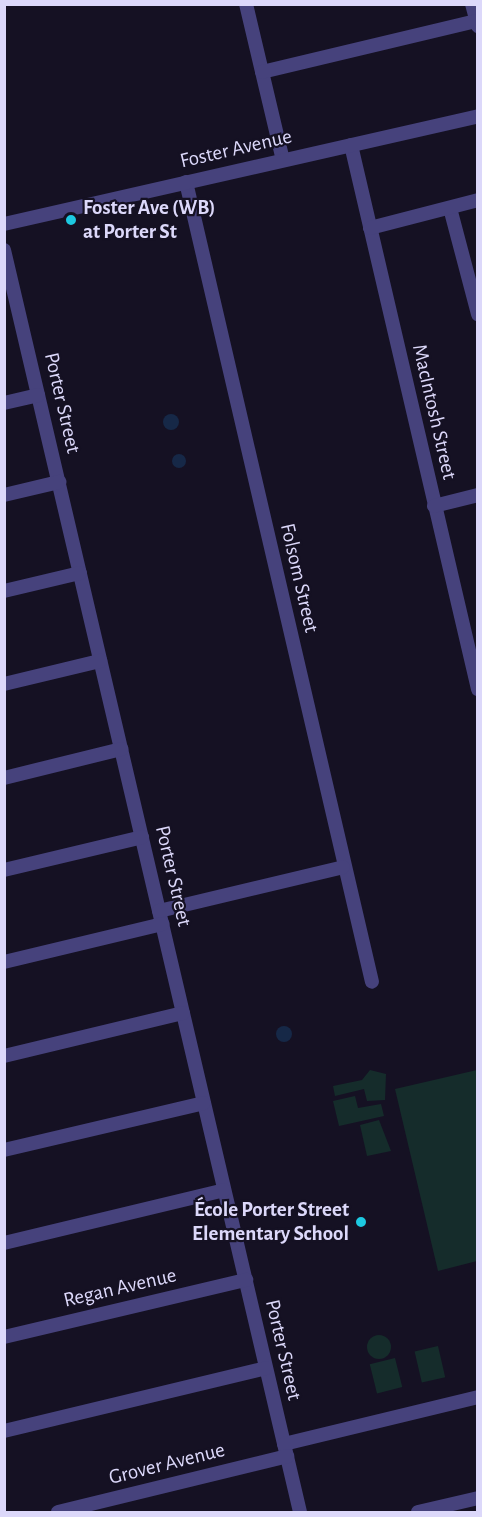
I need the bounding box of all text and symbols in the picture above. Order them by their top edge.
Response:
street label: Foster Avenue [178,124,294,174]
place label: Foster Ave (WB) at Porter St [83,195,216,245]
marker: Foster Ave (WB) at Porter St [64,213,78,227]
street label: MacIntosh Street [406,342,462,482]
street label: Porter Street [38,350,86,456]
street label: Folsom Street [274,521,324,635]
street label: Porter Street [149,823,197,929]
place label: École Porter Street Elementary School [192,1197,349,1247]
marker: École Porter Street Elementary School [354,1215,368,1229]
street label: Regan Avenue [61,1263,179,1313]
street label: Porter Street [259,1297,307,1403]
street label: Grover Avenue [106,1437,228,1491]

